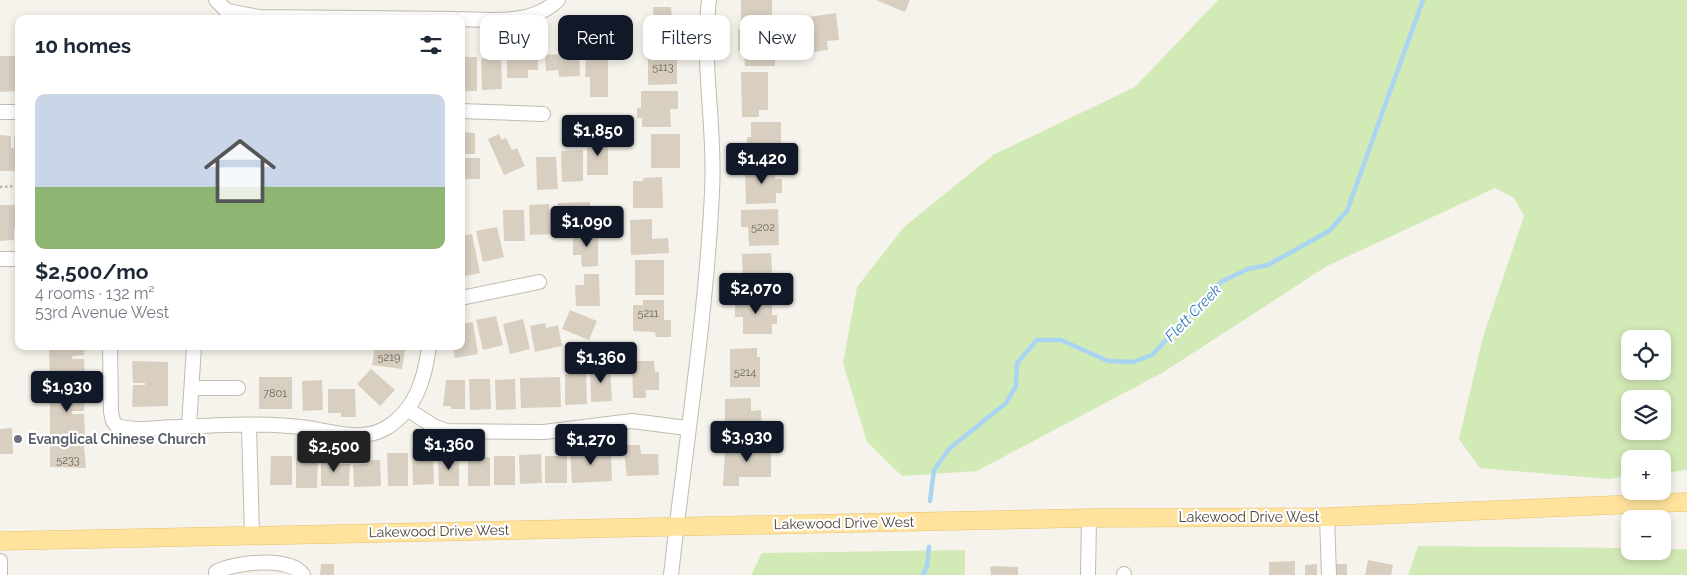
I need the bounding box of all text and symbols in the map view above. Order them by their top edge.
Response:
chip: Buy [480,15,548,60]
chip: Rent [558,15,633,60]
chip: Filters [643,15,730,60]
chip: New [740,15,814,60]
icon: filters [417,31,445,59]
text: 10 homes [35,33,131,58]
house number: 5113 [652,61,674,74]
pin: $1,850 [557,114,639,157]
text: $1,850 [573,121,623,140]
icon: home [195,126,285,216]
pin: $1,420 [721,142,803,185]
text: $1,420 [737,149,787,168]
pin: $1,090 [546,206,628,248]
text: $1,090 [562,212,612,231]
house number: 5202 [751,221,775,234]
text: $2,500/mo [35,259,148,284]
pin: $2,070 [715,272,797,315]
text: $2,070 [730,279,782,298]
water label: Flett Creek [1161,281,1225,345]
text: 4 rooms · 132 m² [35,284,155,303]
text: 53rd Avenue West [35,303,169,322]
house number: 5211 [637,307,659,320]
map controls [1621,330,1671,560]
button: locate [1621,330,1671,380]
pin: $1,360 [560,342,642,384]
text: $1,360 [576,348,626,367]
house number: 5219 [378,351,400,364]
house number: 5214 [734,366,756,379]
pin: $1,930 [26,370,108,413]
text: $1,930 [42,377,92,396]
house number: 7801 [263,387,287,400]
button: layers [1621,390,1671,440]
pin: $3,930 [706,420,788,463]
pin: $1,270 [550,424,632,466]
text: $3,930 [722,427,772,446]
pin: $1,360 [408,428,490,471]
pin: $2,500 [293,430,375,473]
text: $1,270 [566,430,616,449]
place label: Evanglical Chinese Church [28,431,206,447]
marker: Evanglical Chinese Church [12,433,24,445]
text: $1,360 [424,435,474,454]
text: $2,500 [308,437,360,456]
button: + [1621,450,1671,500]
house number: 5233 [56,454,80,467]
street label: Lakewood Drive West [1179,509,1320,525]
button: − [1621,510,1671,560]
street label: Lakewood Drive West [773,514,915,532]
street label: Lakewood Drive West [368,522,510,540]

